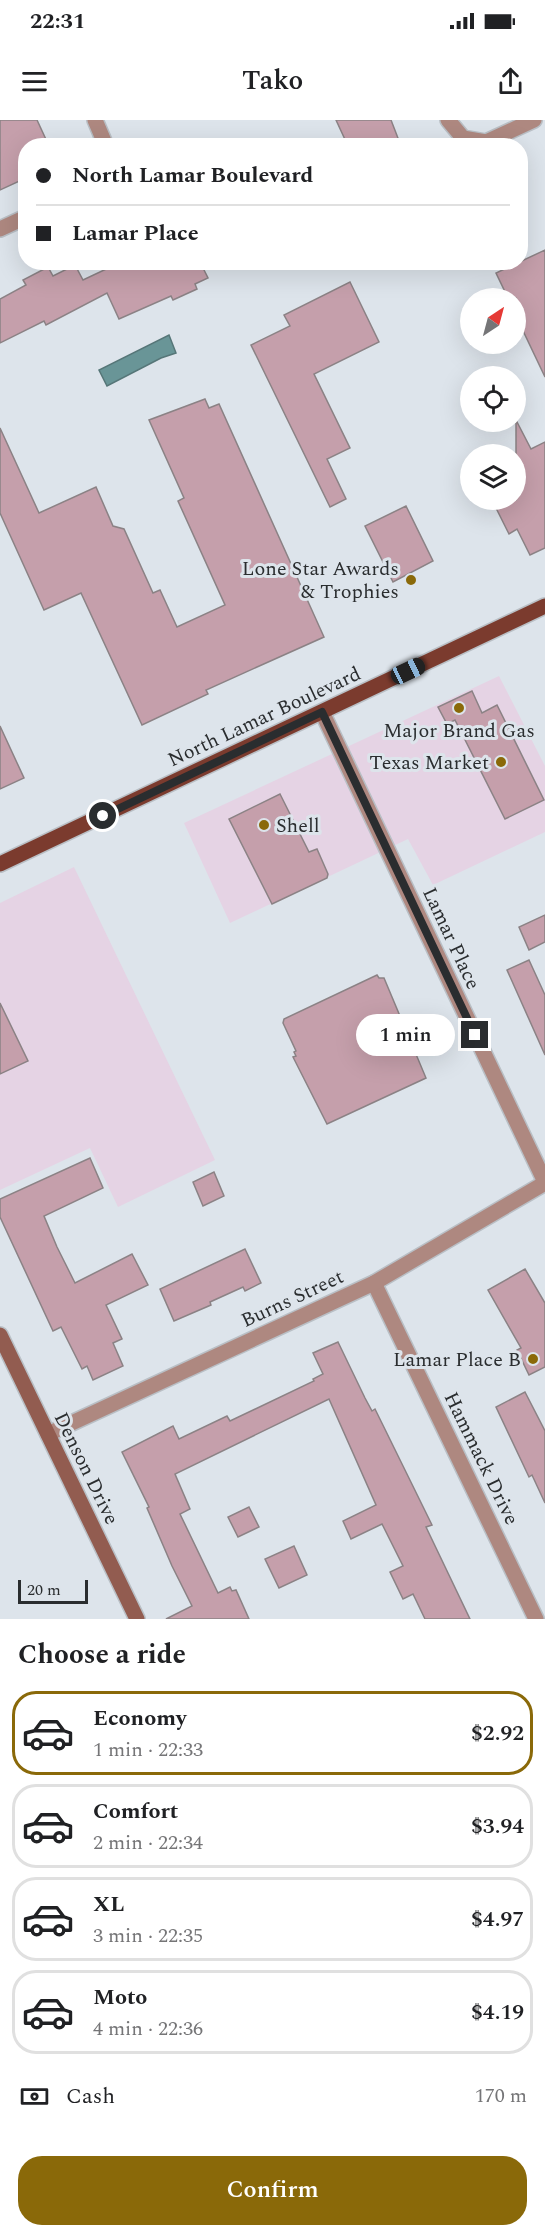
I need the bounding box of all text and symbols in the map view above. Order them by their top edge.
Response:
text: 22:31 [30,5,85,38]
text: Tako [242,60,303,102]
icon: menu [18,65,51,98]
icon: share [494,65,527,98]
text: North Lamar Boulevard [72,159,313,192]
text: Lamar Place [72,217,199,250]
north arrow [460,288,526,354]
map controls [460,288,526,510]
button: locate [460,366,526,432]
button: layers [460,444,526,510]
place label: Lone Star Awards & Trophies [242,554,399,607]
marker: Lone Star Awards & Trophies [404,573,418,587]
car [388,655,428,687]
street label: North Lamar Boulevard [163,659,366,775]
marker: Major Brand Gas [452,701,466,715]
place label: Major Brand Gas [383,716,535,746]
place label: Texas Market [369,748,489,778]
marker: Texas Market [494,755,508,769]
route start [89,802,116,829]
place label: Shell [276,811,320,841]
marker: Shell [257,818,271,832]
street label: Lamar Place [414,882,488,995]
callout: 1 min [355,1014,454,1056]
text: 1 min [380,1020,431,1050]
route end [461,1021,488,1048]
street label: Burns Street [236,1262,349,1336]
place label: Lamar Place B [393,1345,521,1375]
marker: Lamar Place B [526,1352,540,1366]
street label: Hammack Drive [436,1387,526,1530]
street label: Denson Drive [46,1407,126,1530]
scale bar [18,1577,88,1604]
text: 20 m [27,1578,61,1602]
text: Choose a ride [18,1634,186,1676]
text: Economy [93,1702,186,1735]
icon: car [21,1706,75,1760]
text: $2.92 [471,1717,524,1750]
text: 1 min · 22:33 [93,1735,203,1765]
text: Comfort [93,1795,178,1828]
icon: car [21,1799,75,1853]
text: $3.94 [471,1810,524,1843]
text: 2 min · 22:34 [93,1828,203,1858]
text: XL [93,1888,124,1921]
icon: car [21,1892,75,1946]
text: $4.97 [471,1903,524,1936]
text: 3 min · 22:35 [93,1921,203,1951]
text: Moto [93,1981,147,2014]
icon: car [21,1985,75,2039]
text: $4.19 [471,1996,524,2029]
text: 4 min · 22:36 [93,2014,203,2044]
icon: cash [18,2080,51,2113]
text: Cash [66,2080,115,2113]
text: 170 m [475,2081,527,2111]
button: Confirm [18,2156,527,2225]

